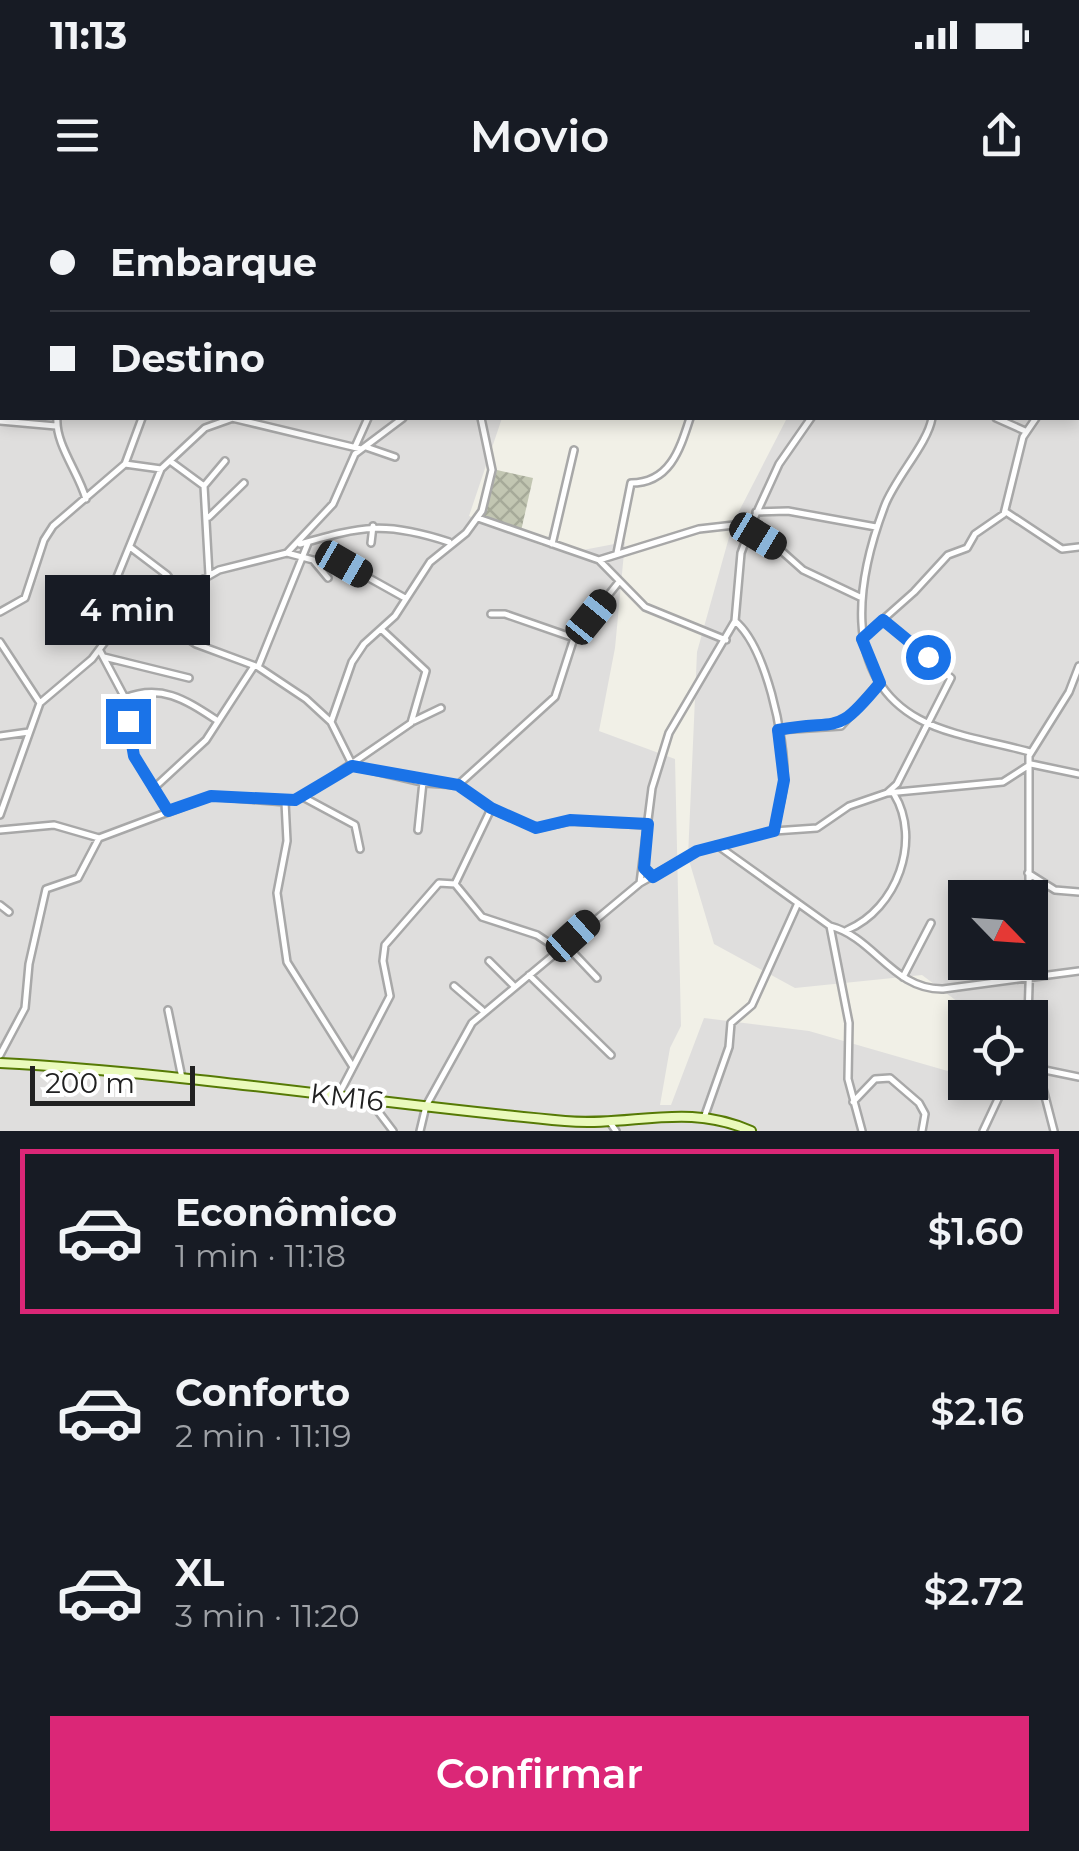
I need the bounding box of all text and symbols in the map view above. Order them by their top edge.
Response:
text: 11:13 [50,12,127,59]
icon: menu [50,108,105,163]
text: Movio [470,108,609,163]
icon: share [974,108,1029,163]
text: Embarque [110,239,317,286]
text: Destino [110,335,265,382]
car [725,508,791,564]
car [311,536,377,592]
callout: 4 min [46,576,210,646]
car [560,584,622,650]
text: 4 min [80,590,175,629]
route start [906,635,951,680]
route end [106,699,151,744]
north arrow [948,880,1048,980]
map controls [948,880,1048,1100]
car [541,905,605,967]
button: locate [948,1000,1048,1100]
scale bar [30,1061,195,1106]
text: 200 m [45,1066,135,1100]
street label: KM16 [308,1076,386,1118]
icon: car [55,1187,145,1277]
text: Econômico [175,1189,397,1236]
text: $1.60 [928,1208,1024,1255]
text: 1 min · 11:18 [175,1236,346,1275]
icon: car [55,1367,145,1457]
text: Conforto [175,1369,350,1416]
text: $2.16 [931,1388,1024,1435]
text: 2 min · 11:19 [175,1416,352,1455]
icon: car [55,1547,145,1637]
text: XL [175,1549,224,1596]
text: $2.72 [924,1568,1024,1615]
text: 3 min · 11:20 [175,1596,360,1635]
button: Confirmar [50,1716,1029,1831]

